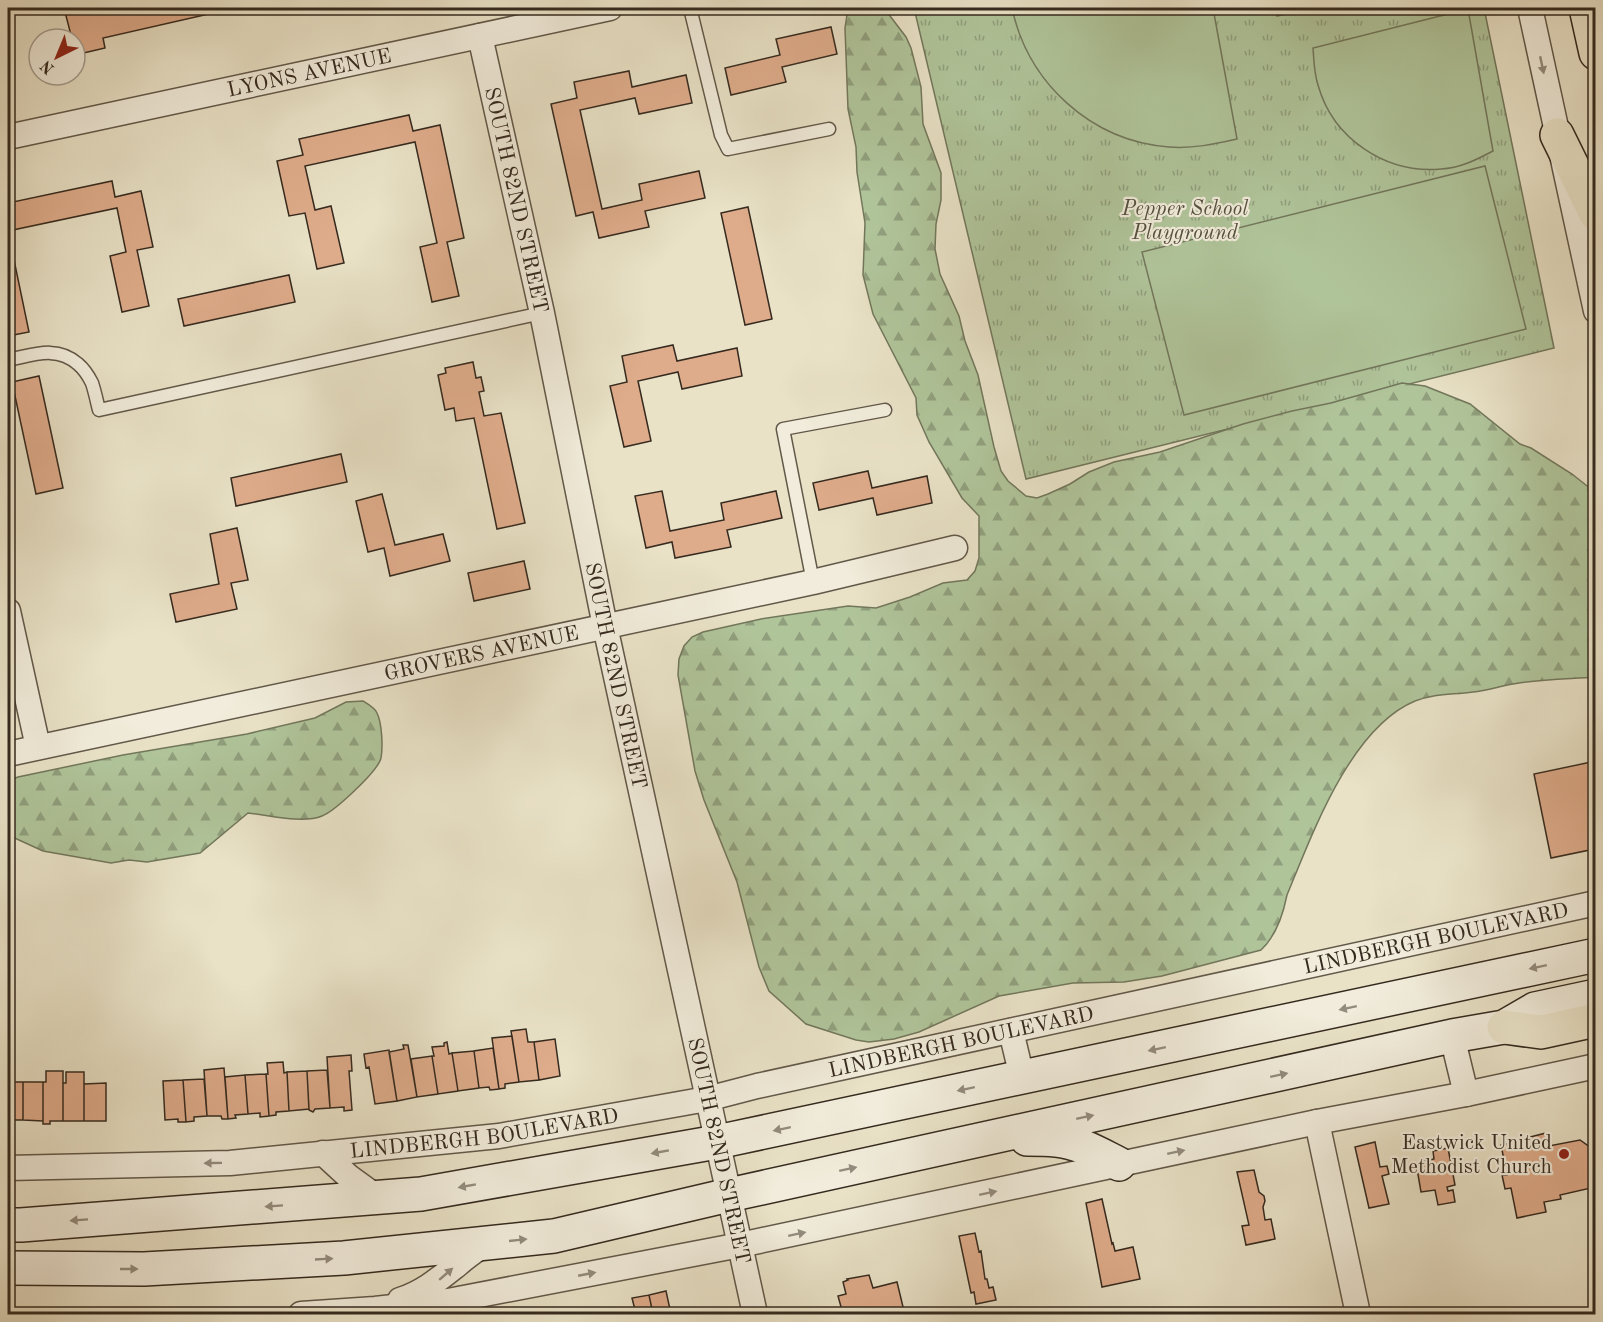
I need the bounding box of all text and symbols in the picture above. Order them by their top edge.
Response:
north arrow [27,27,87,87]
street label: LYONS AVENUE [225,46,394,102]
one-way arrow [1538,55,1547,74]
text: N [38,56,58,77]
street label: SOUTH 82ND STREET [480,85,551,315]
park label: Pepper School Playground [1121,199,1248,244]
street label: SOUTH 82ND STREET [580,561,649,791]
street label: GROVERS AVENUE [382,623,581,685]
street label: LINDBERGH BOULEVARD [1301,900,1571,979]
one-way arrow [1529,963,1548,973]
street label: LINDBERGH BOULEVARD [827,1004,1096,1082]
one-way arrow [1338,1004,1357,1013]
street label: SOUTH 82ND STREET [683,1036,753,1266]
one-way arrow [1148,1044,1166,1054]
one-way arrow [1270,1069,1288,1079]
one-way arrow [956,1085,975,1094]
street label: LINDBERGH BOULEVARD [349,1106,620,1163]
one-way arrow [1076,1112,1095,1121]
one-way arrow [773,1124,791,1134]
place label: Eastwick United Methodist Church [1391,1133,1552,1178]
one-way arrow [1167,1147,1185,1157]
marker: Eastwick United Methodist Church [1557,1147,1571,1161]
one-way arrow [650,1148,669,1157]
one-way arrow [203,1158,222,1168]
one-way arrow [838,1164,857,1174]
one-way arrow [458,1182,477,1191]
one-way arrow [979,1187,997,1197]
one-way arrow [264,1201,283,1210]
one-way arrow [70,1216,89,1225]
one-way arrow [788,1229,807,1238]
one-way arrow [508,1235,527,1245]
one-way arrow [314,1255,333,1264]
one-way arrow [119,1264,138,1274]
one-way arrow [438,1268,453,1281]
one-way arrow [578,1269,597,1278]

